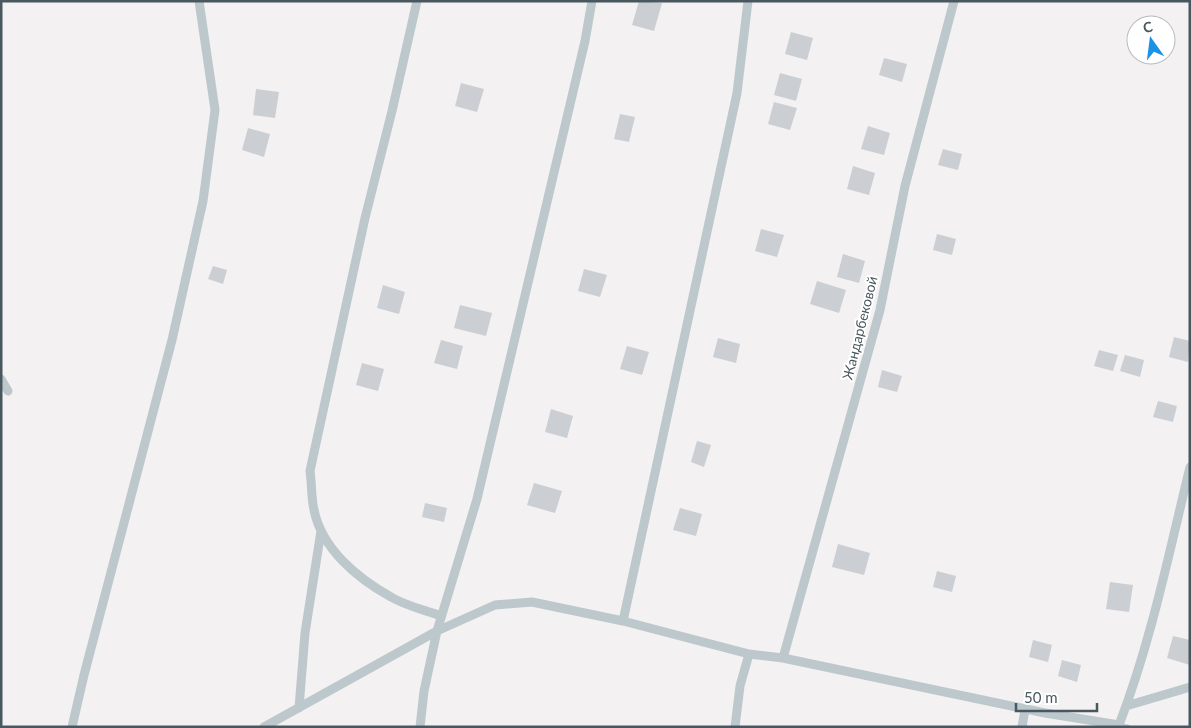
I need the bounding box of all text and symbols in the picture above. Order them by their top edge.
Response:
north arrow [1126,15,1176,65]
text: С [1141,17,1155,36]
street label: Жандарбековой [838,274,881,381]
scale bar [1016,680,1097,712]
text: 50 m [1024,688,1058,706]

